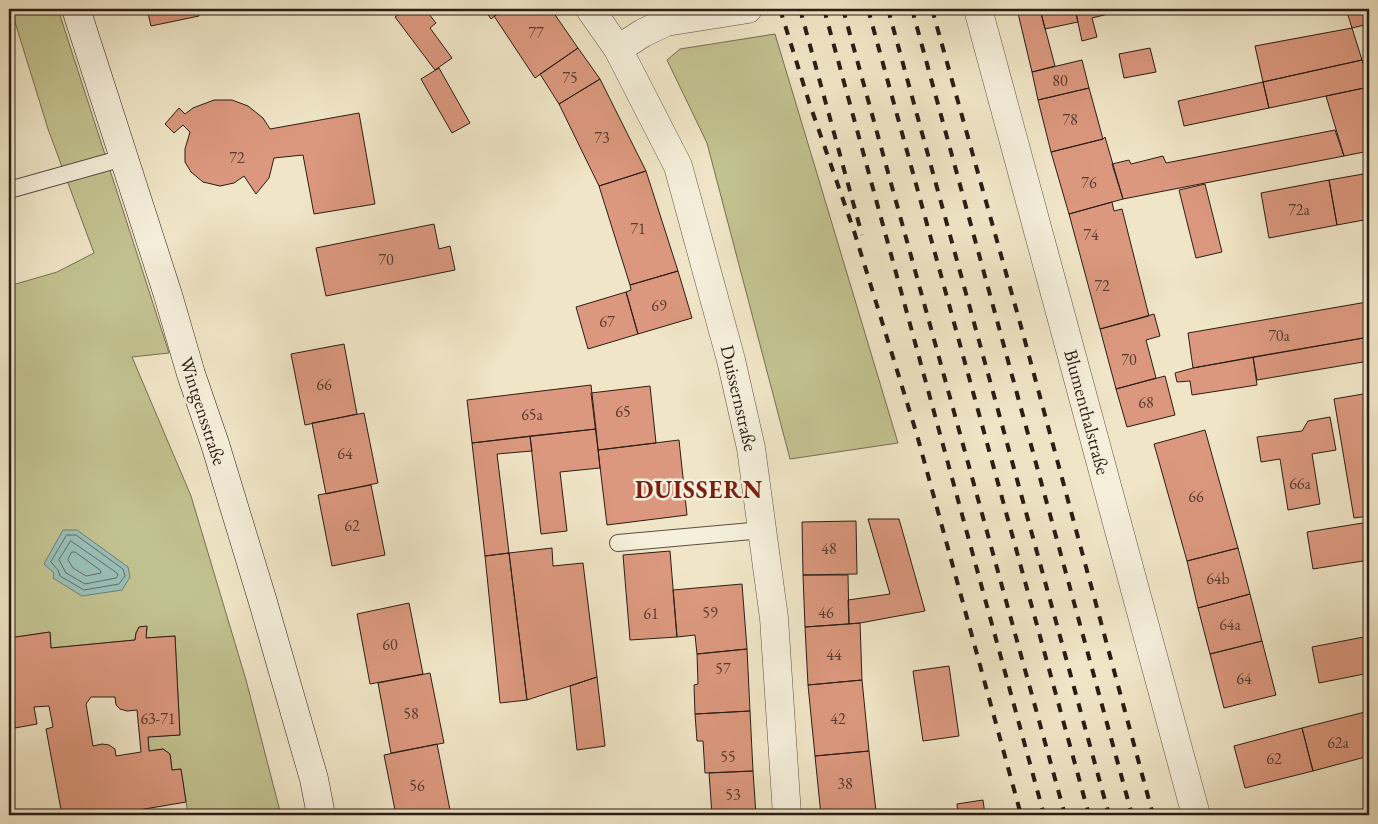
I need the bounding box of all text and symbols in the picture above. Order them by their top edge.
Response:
house number: 77 [528,22,544,43]
house number: 75 [562,67,578,88]
house number: 80 [1052,70,1068,91]
house number: 78 [1062,109,1078,130]
house number: 73 [594,127,610,148]
house number: 72 [229,147,245,168]
house number: 76 [1081,172,1097,193]
house number: 72a [1288,199,1310,220]
house number: 71 [630,218,646,239]
house number: 74 [1083,224,1099,245]
house number: 70 [378,249,394,270]
house number: 72 [1094,275,1110,296]
house number: 69 [651,295,667,316]
house number: 67 [599,311,615,332]
house number: 70a [1268,325,1290,346]
street label: Duissernstraße [715,343,763,453]
street label: Blumenthalstraße [1058,347,1116,477]
house number: 70 [1121,349,1137,370]
street label: Wintgensstraße [174,354,232,468]
house number: 66 [316,374,332,395]
house number: 68 [1138,392,1154,413]
house number: 65 [615,401,631,422]
house number: 65a [521,404,543,425]
house number: 64 [337,443,353,464]
house number: 66a [1289,473,1311,494]
district label: DUISSERN [635,474,763,505]
house number: 66 [1188,486,1204,507]
house number: 62 [344,515,360,536]
house number: 48 [821,538,837,559]
house number: 64b [1206,568,1230,589]
house number: 59 [702,602,718,623]
house number: 46 [818,602,834,623]
house number: 61 [643,603,659,624]
house number: 64a [1219,614,1241,635]
house number: 60 [382,634,398,655]
house number: 44 [826,644,842,665]
house number: 57 [715,658,731,679]
house number: 64 [1236,668,1252,689]
house number: 58 [403,703,419,724]
house number: 63-71 [140,708,176,729]
house number: 42 [830,708,846,729]
house number: 62a [1327,732,1349,753]
house number: 55 [720,746,736,767]
house number: 62 [1266,748,1282,769]
house number: 38 [837,773,853,794]
house number: 56 [409,775,425,796]
house number: 53 [725,784,741,805]

